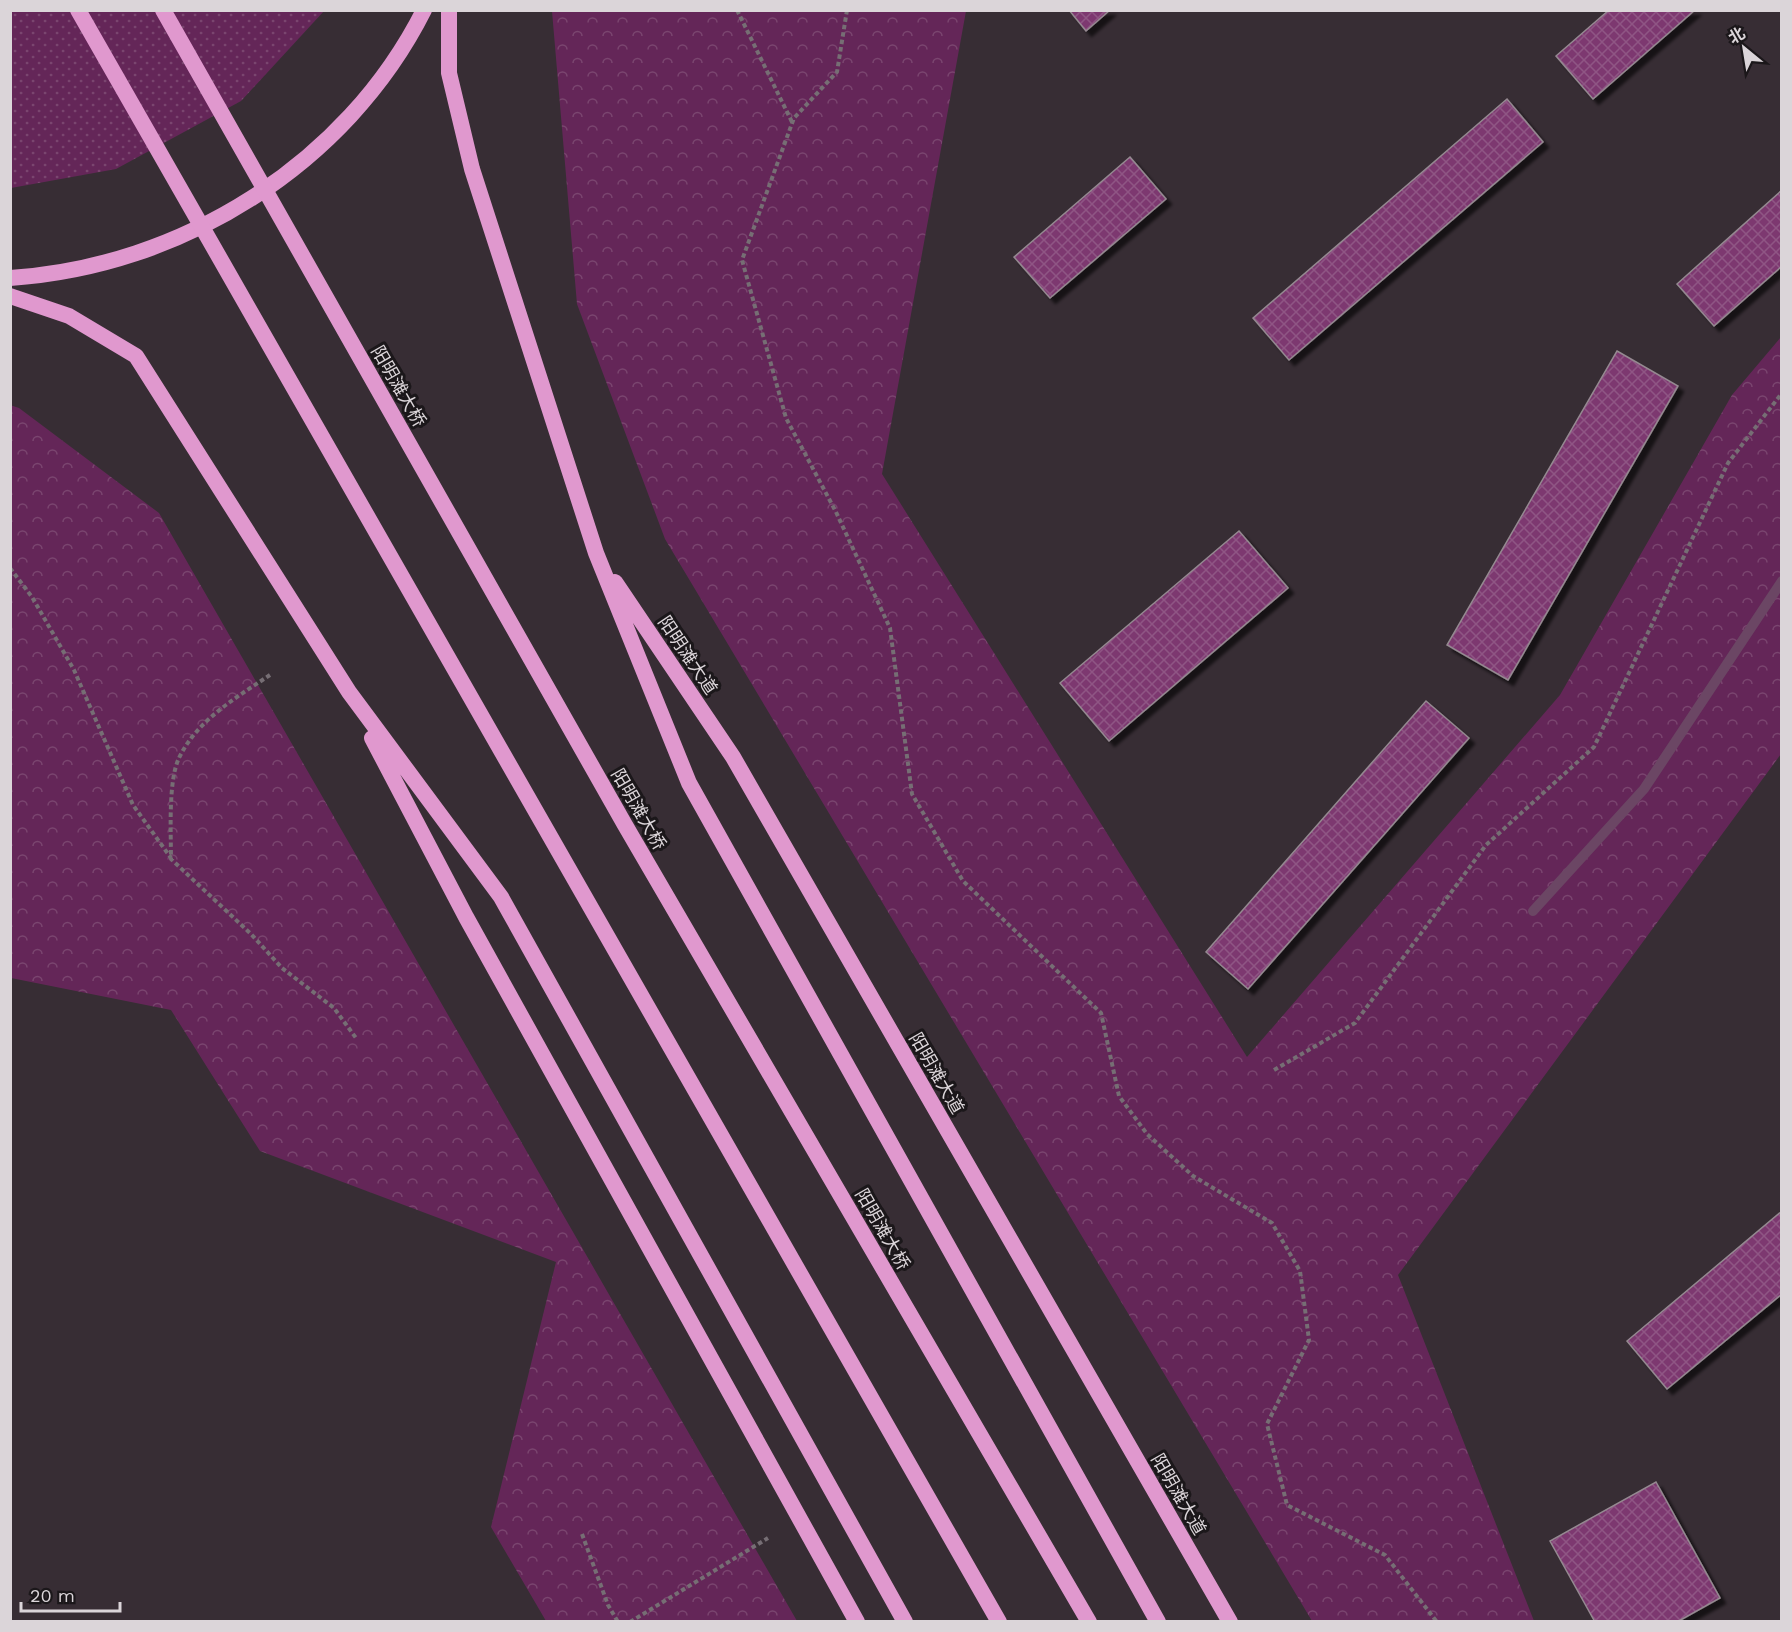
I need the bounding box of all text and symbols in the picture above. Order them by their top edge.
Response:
north arrow [1714,18,1774,78]
text: 北 [1725,23,1748,48]
street label: 阳明滩大桥 [367,342,431,430]
street label: 阳明滩大道 [654,612,722,698]
street label: 阳明滩大桥 [607,765,671,853]
street label: 阳明滩大道 [905,1029,969,1117]
street label: 阳明滩大桥 [851,1185,915,1273]
street label: 阳明滩大道 [1147,1450,1211,1538]
scale bar [21,1575,120,1613]
text: 20 m [30,1585,75,1606]

